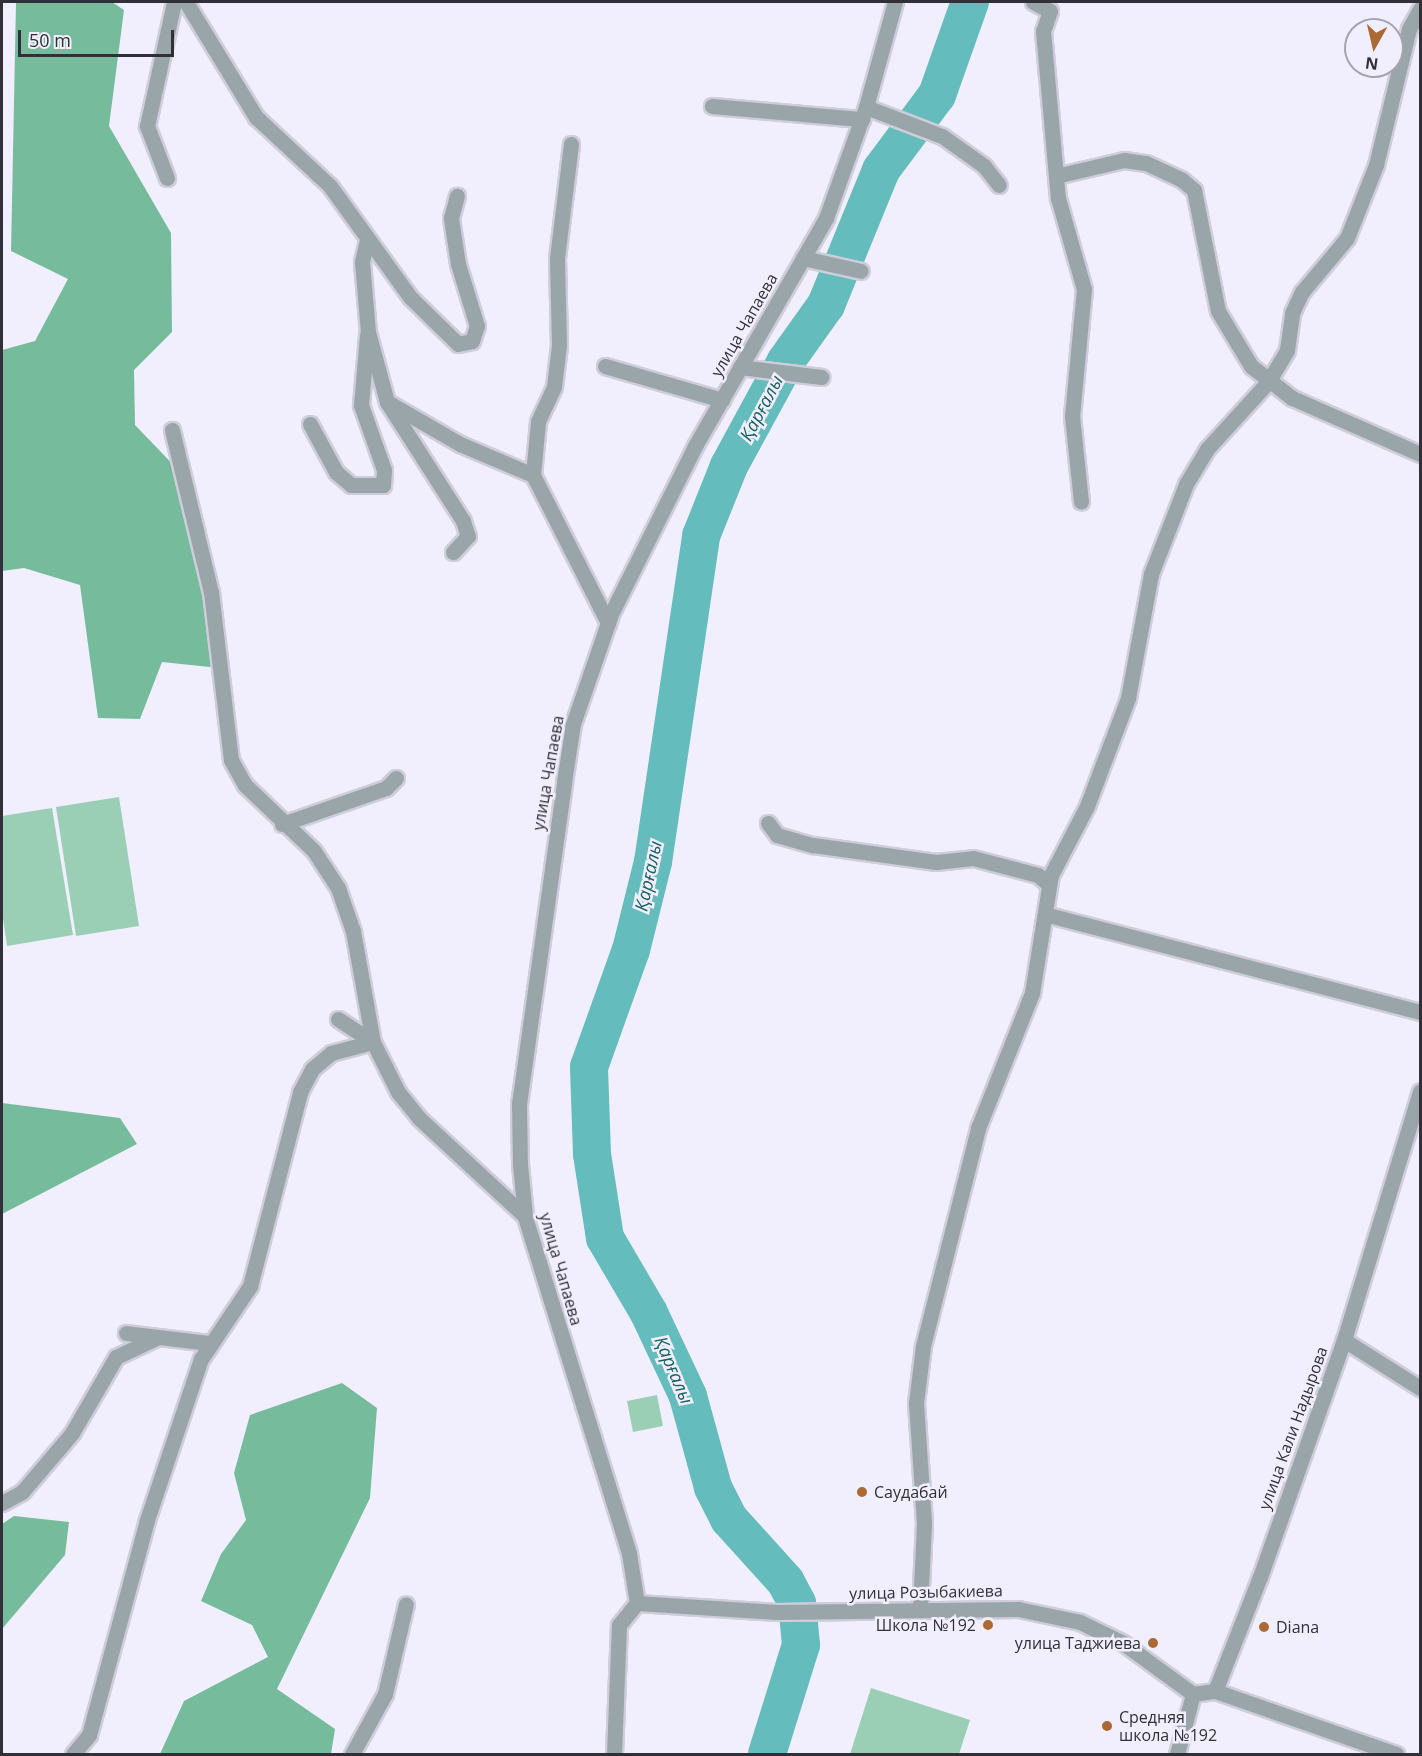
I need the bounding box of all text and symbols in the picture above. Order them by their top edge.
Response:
scale bar [21,18,177,56]
north arrow [1344,18,1404,78]
text: 50 m [29,28,71,52]
text: N [1364,52,1380,76]
street label: улица Чапаева [707,270,781,380]
water label: Қарғалы [735,371,787,445]
street label: улица Чапаева [528,714,568,832]
water label: Қарғалы [630,839,666,913]
street label: улица Чапаева [536,1210,586,1328]
water label: Қарғалы [650,1333,698,1407]
street label: улица Кали Надырова [1255,1344,1331,1512]
place label: Саудабай [874,1482,948,1502]
marker: Саудабай [855,1485,869,1499]
street label: улица Розыбакиева [849,1581,1003,1603]
place label: Школа №192 [876,1615,976,1635]
place label: Diana [1276,1617,1319,1637]
marker: Школа №192 [981,1618,995,1632]
marker: Diana [1257,1620,1271,1634]
place label: улица Таджиева [1015,1633,1141,1653]
marker: улица Таджиева [1146,1636,1160,1650]
place label: Средняя школа №192 [1119,1707,1217,1745]
marker: Средняя школа №192 [1100,1719,1114,1733]

